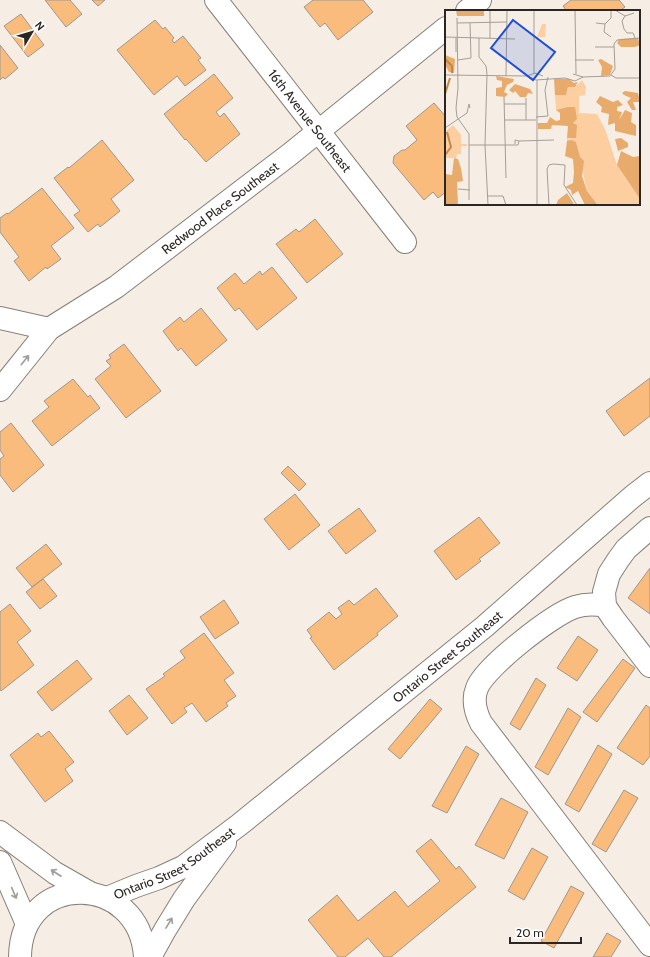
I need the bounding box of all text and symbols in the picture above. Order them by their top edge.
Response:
inset map [445,10,640,205]
north arrow [12,12,52,52]
text: N [32,18,48,33]
street label: 16th Avenue Southeast [265,66,356,176]
street label: Redwood Place Southeast [158,158,282,257]
one-way arrow [20,354,29,365]
street label: Ontario Street Southeast [389,607,506,706]
street label: Ontario Street Southeast [111,823,238,902]
one-way arrow [51,869,62,877]
one-way arrow [10,887,18,899]
one-way arrow [165,918,173,929]
scale bar [510,919,581,945]
text: 20 m [516,925,544,940]

